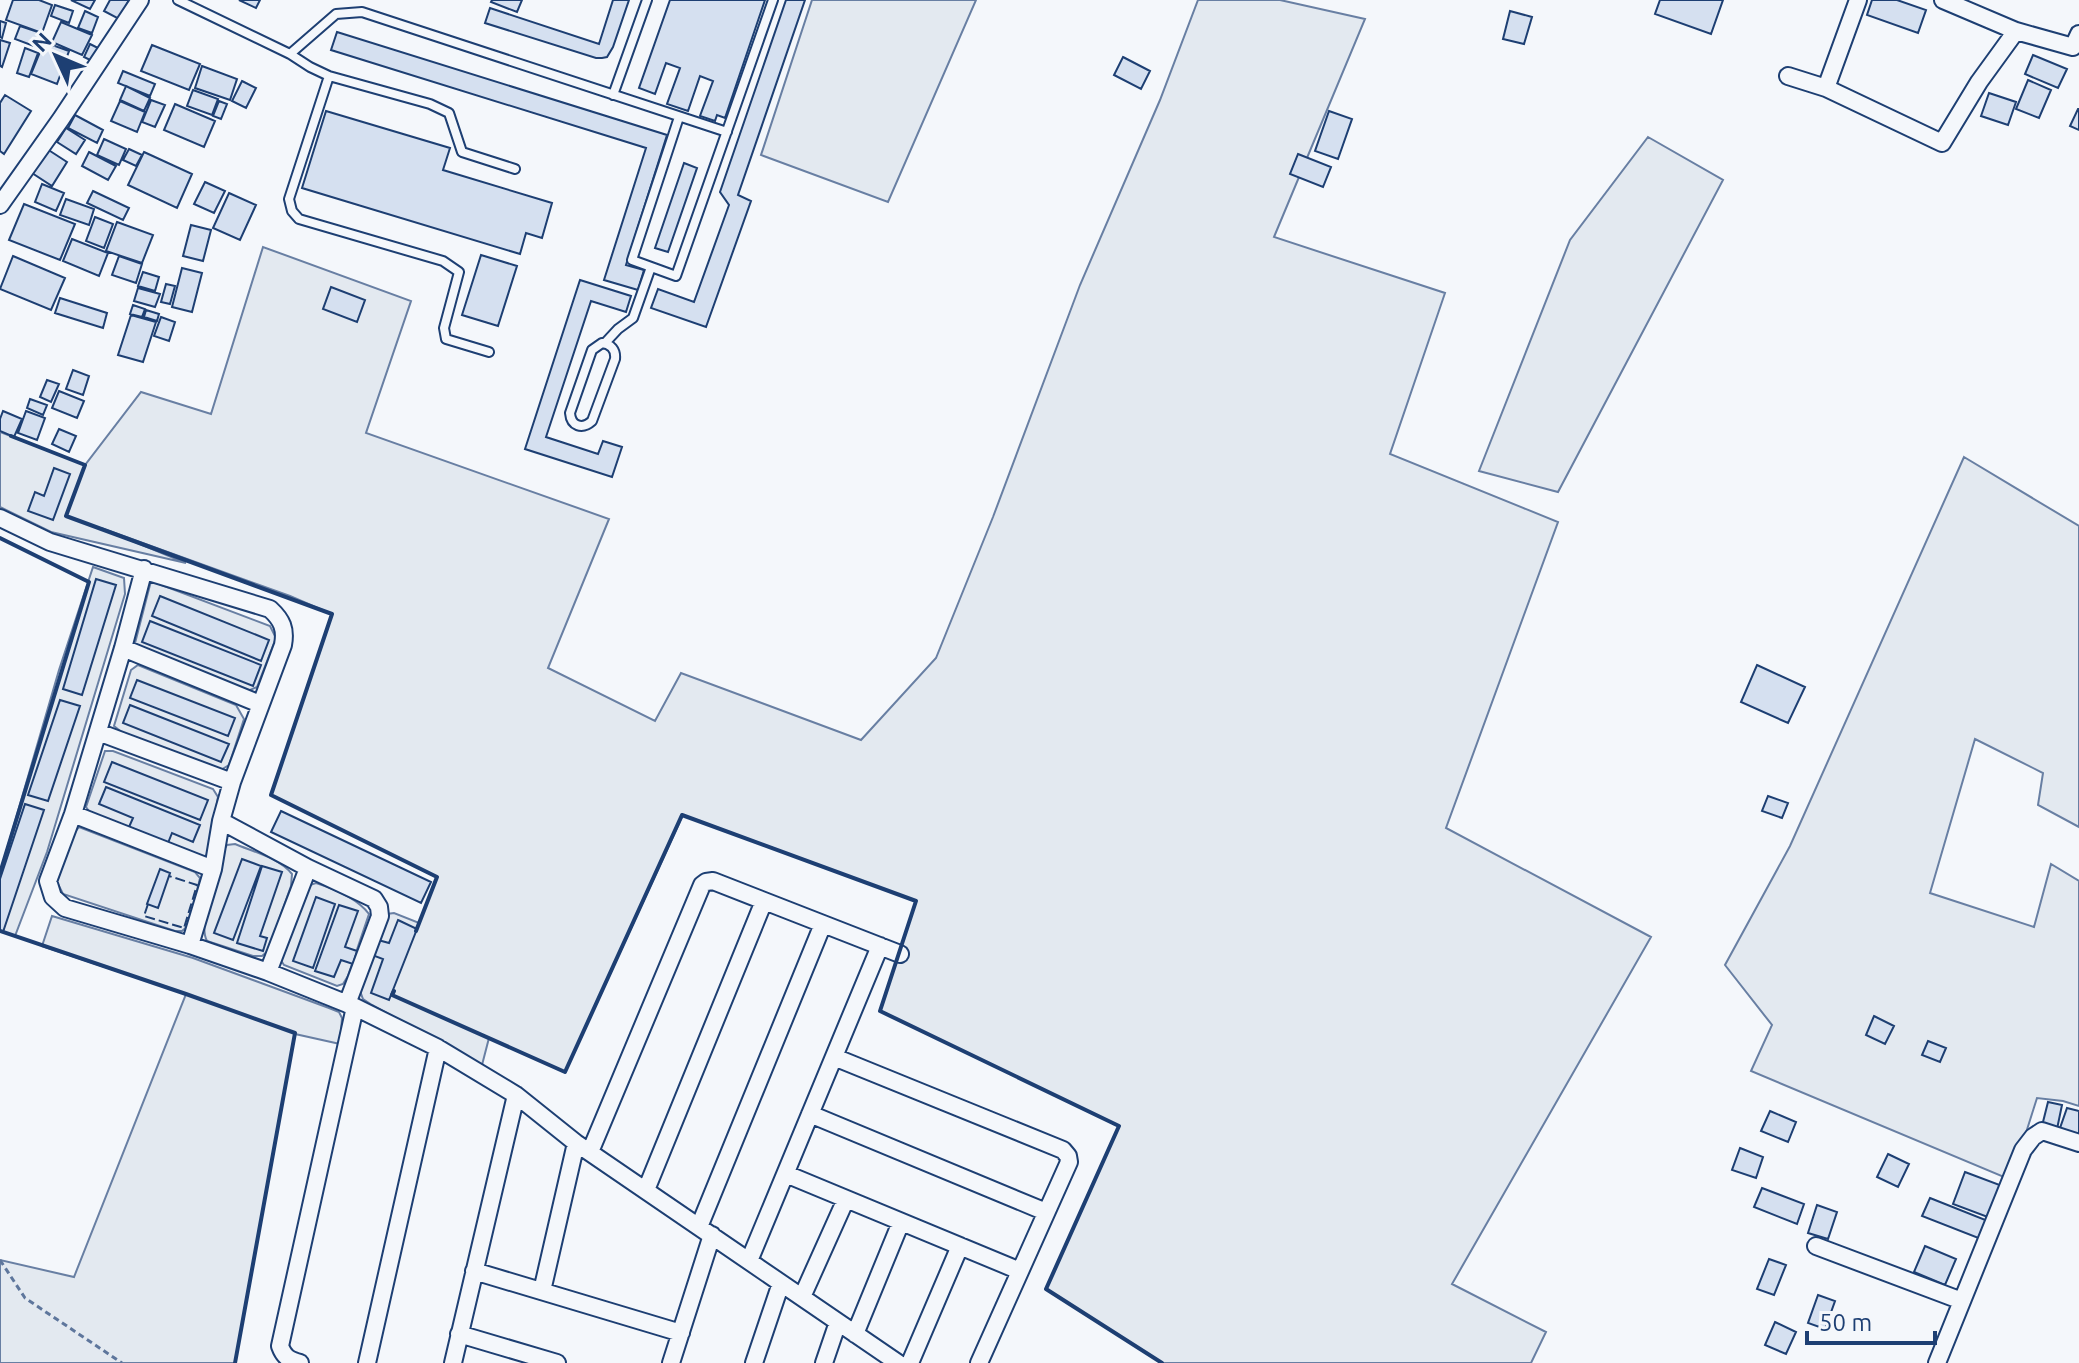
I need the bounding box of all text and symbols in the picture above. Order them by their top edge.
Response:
north arrow [16,16,96,96]
text: N [27,27,56,56]
scale bar [1807,1295,1935,1345]
text: 50 m [1819,1309,1872,1336]

